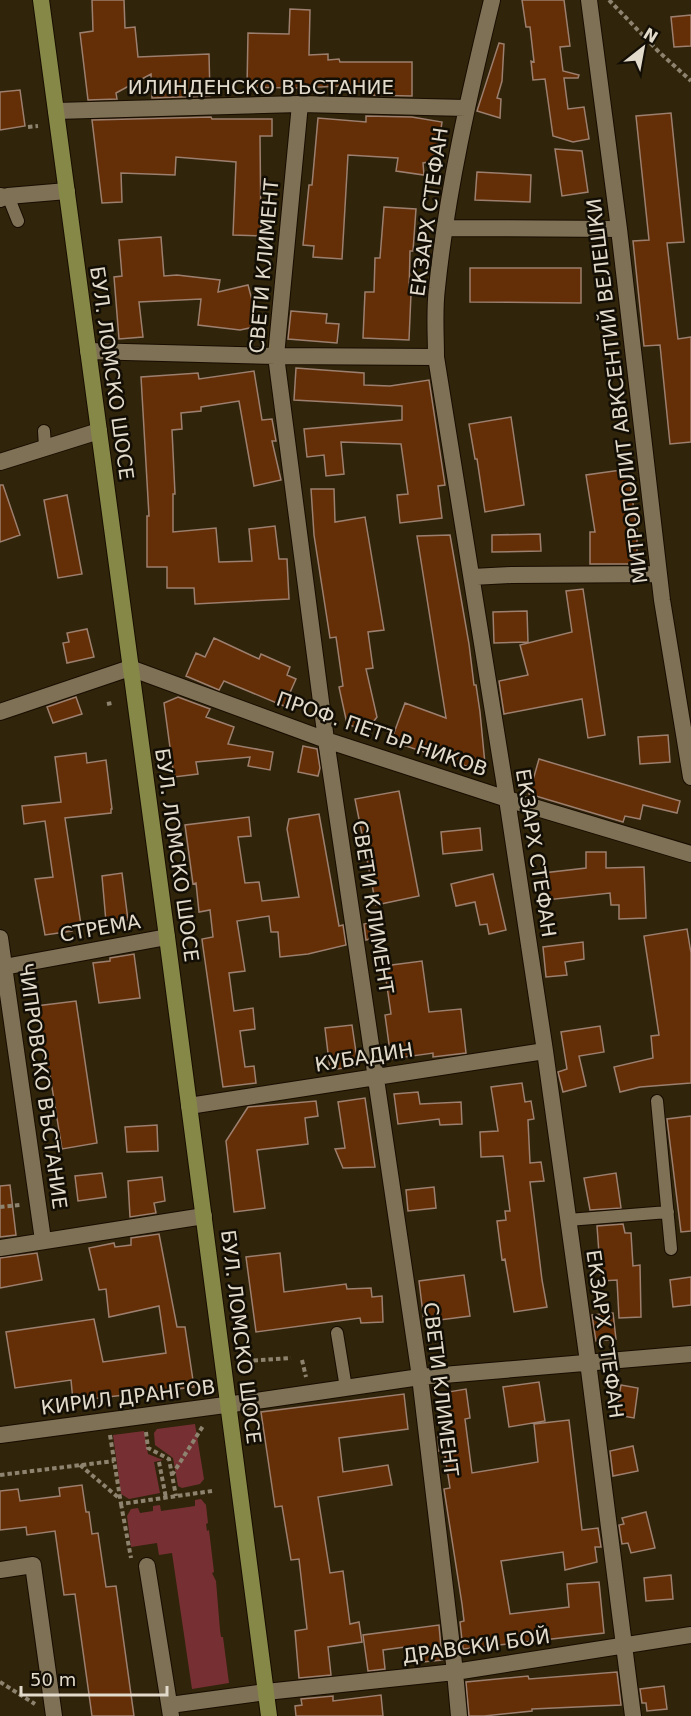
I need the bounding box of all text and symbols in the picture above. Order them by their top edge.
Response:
north arrow [613,18,673,78]
text: N [640,24,661,47]
street label: ИЛИНДЕНСКО ВЪСТАНИЕ [128,75,394,99]
street label: ЕКЗАРХ СТЕФАН [405,126,453,298]
street label: СВЕТИ КЛИМЕНТ [244,177,284,354]
street label: МИТРОПОЛИТ АВКСЕНТИЙ ВЕЛЕШКИ [581,197,653,585]
street label: БУЛ. ЛОМСКО ШОСЕ [85,265,139,481]
street label: ПРОФ. ПЕТЪР НИКОВ [273,687,491,781]
street label: БУЛ. ЛОМСКО ШОСЕ [150,747,204,963]
street label: ЕКЗАРХ СТЕФАН [511,767,561,939]
street label: СВЕТИ КЛИМЕНТ [347,819,399,996]
street label: СТРЕМА [58,909,143,947]
street label: ЧИПРОВСКО ВЪСТАНИЕ [14,961,72,1211]
street label: КУБАДИН [313,1037,415,1077]
street label: БУЛ. ЛОМСКО ШОСЕ [216,1228,266,1446]
street label: ЕКЗАРХ СТЕФАН [581,1248,629,1420]
street label: СВЕТИ КЛИМЕНТ [418,1301,464,1478]
street label: КИРИЛ ДРАНГОВ [39,1374,217,1420]
street label: ДРАВСКИ БОЙ [401,1624,551,1668]
scale bar [21,1659,166,1697]
text: 50 m [30,1669,76,1690]

